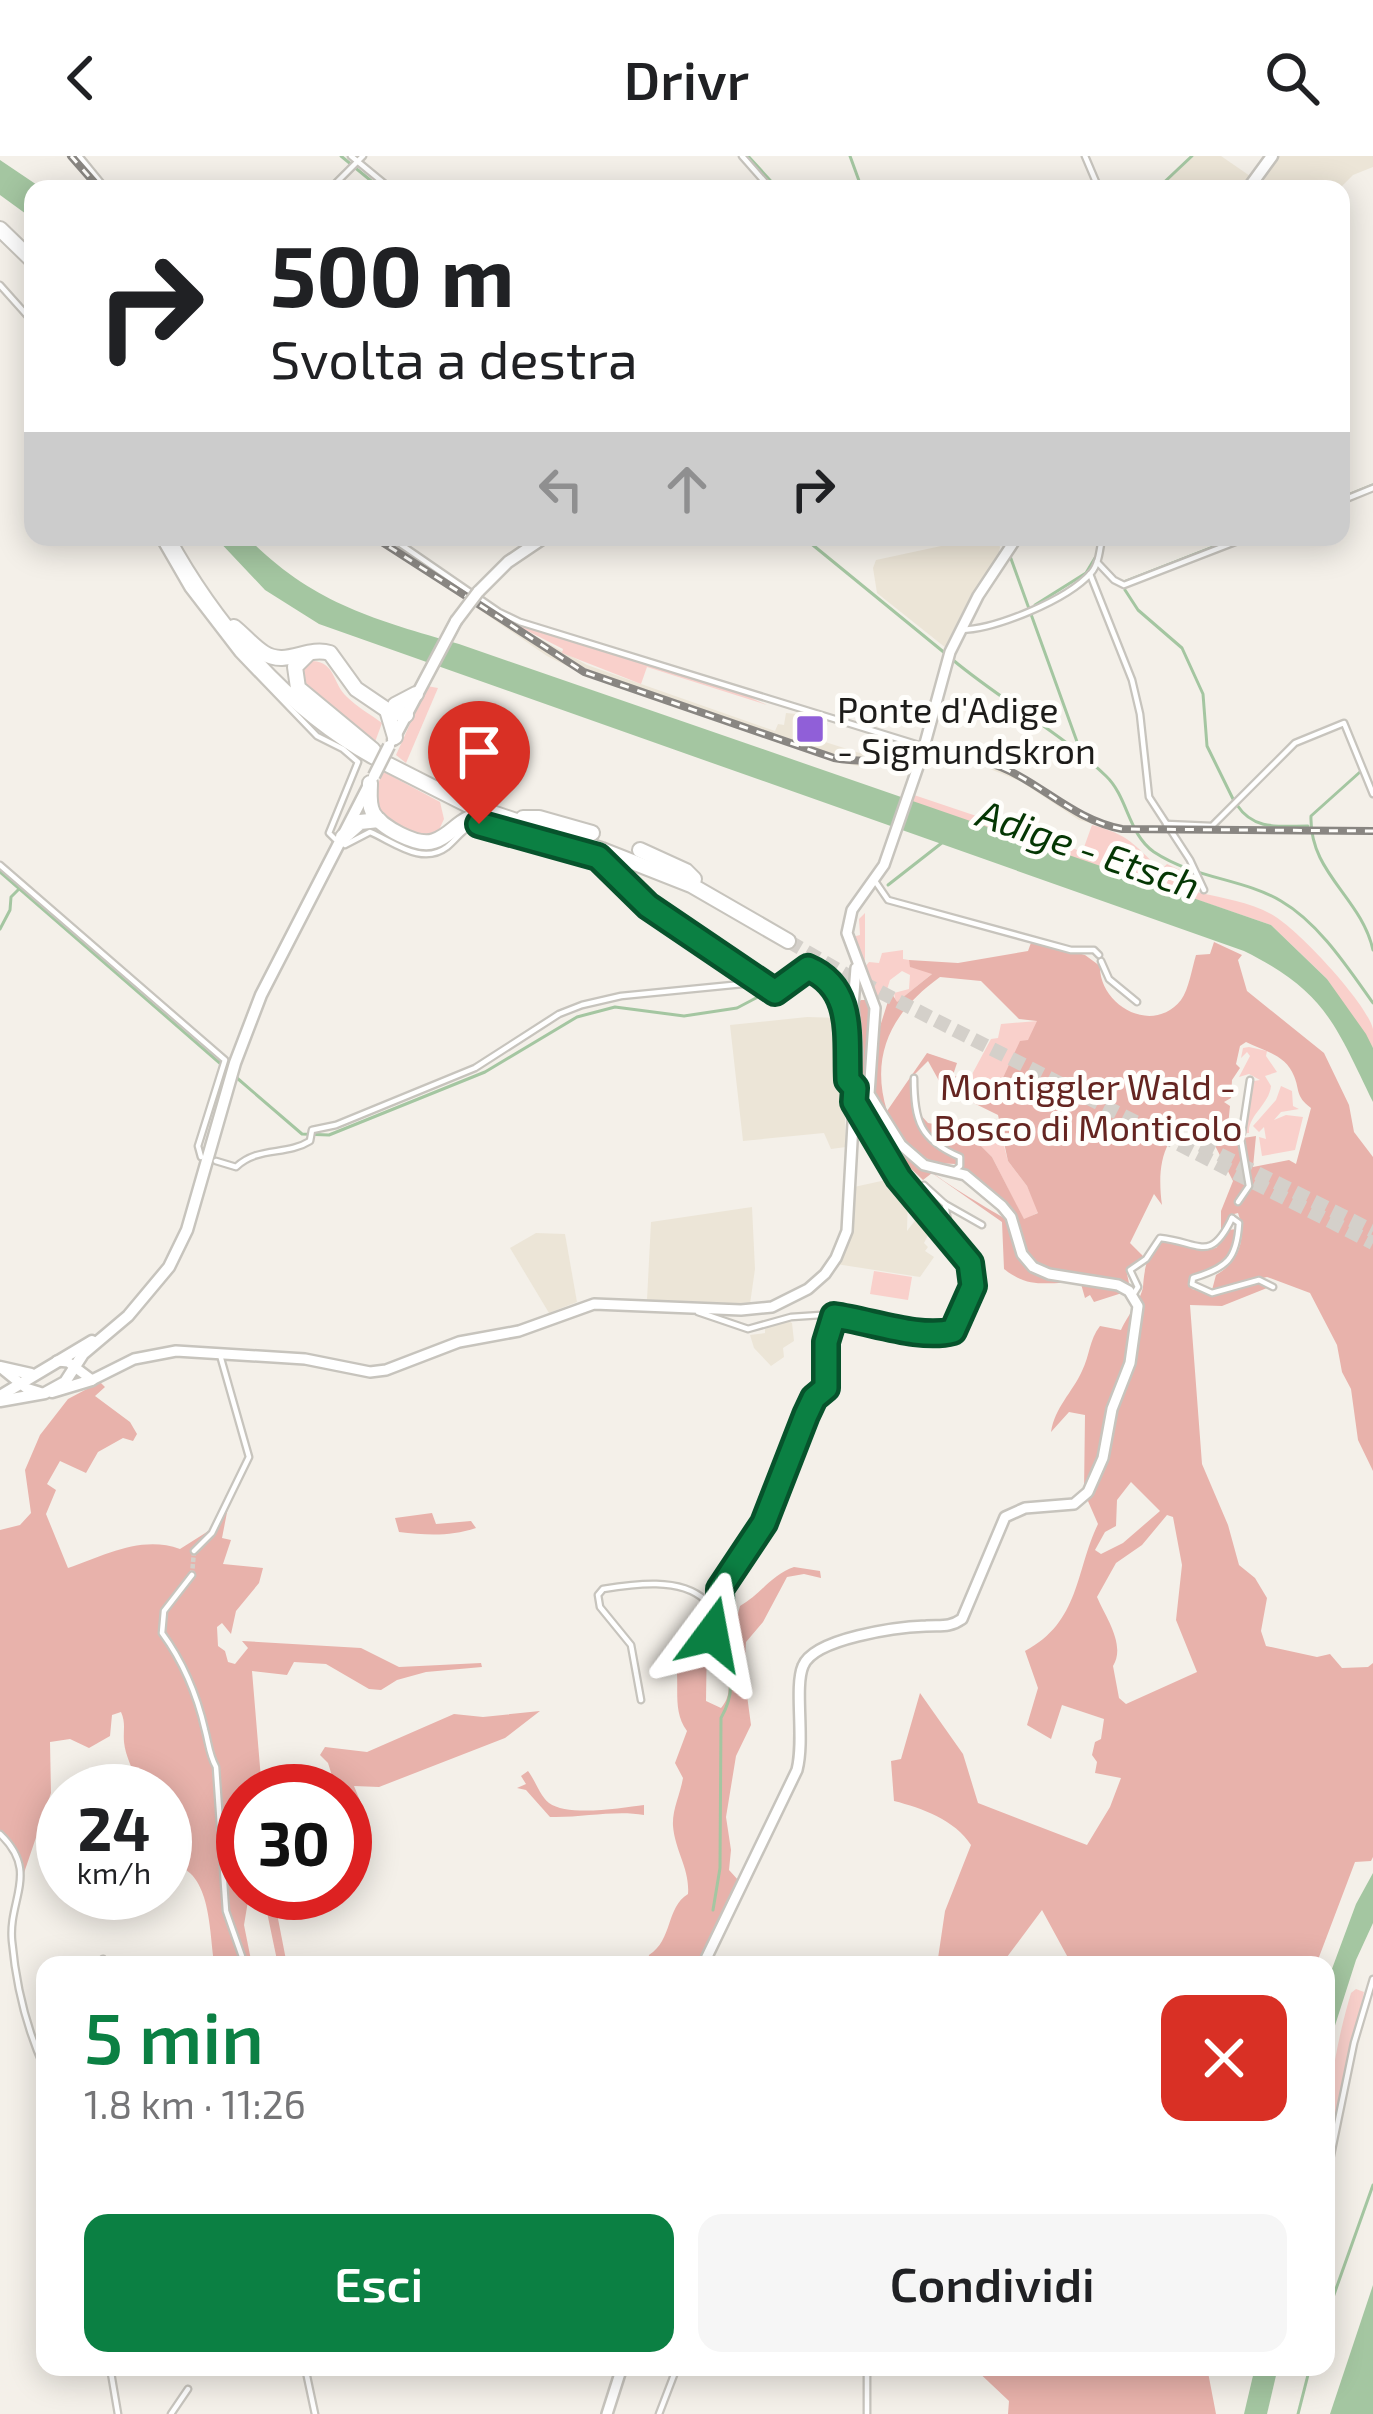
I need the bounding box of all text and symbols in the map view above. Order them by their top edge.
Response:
icon: back [48,45,114,111]
icon: search [1259,45,1325,111]
text: Drivr [624,46,749,111]
text: 500 m [270,223,515,324]
icon: right [72,228,228,384]
text: Svolta a destra [270,325,638,390]
icon: left [528,456,594,522]
icon: ahead [654,456,720,522]
icon: right [780,456,846,522]
place label: Ponte d'Adige - Sigmundskron [837,687,1096,771]
pin [428,701,530,824]
marker: Ponte d'Adige - Sigmundskron [794,713,826,745]
icon: arrive [446,719,512,785]
water label: Adige - Etsch [970,787,1206,908]
park label: Montiggler Wald - Bosco di Monticolo [934,1064,1242,1148]
position arrow [649,1571,775,1697]
speed limit sign: 30 [216,1764,372,1920]
text: 24 [77,1791,151,1863]
text: km/h [77,1854,151,1890]
text: 5 min [84,1992,264,2078]
button: close [1161,1995,1287,2121]
text: 1.8 km · 11:26 [84,2080,306,2127]
button: Esci [84,2214,674,2352]
button: Condividi [698,2214,1287,2352]

